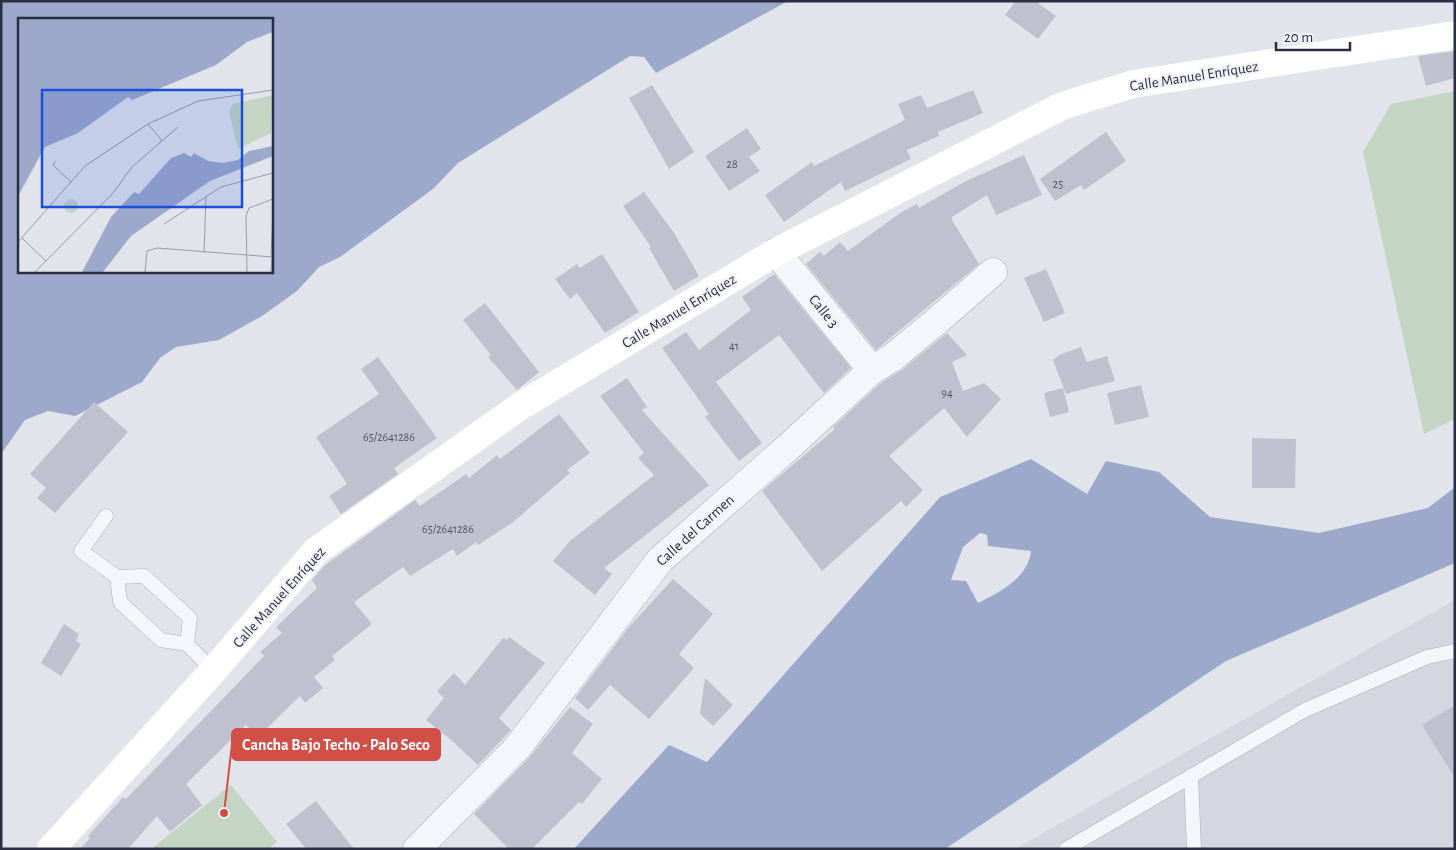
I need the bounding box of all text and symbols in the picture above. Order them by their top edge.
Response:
inset map [18,18,272,272]
scale bar [1276,20,1350,52]
text: 20 m [1284,30,1313,45]
street label: Calle Manuel Enríquez [1129,59,1259,94]
house number: 28 [726,158,738,170]
house number: 25 [1053,178,1063,190]
street label: Calle Manuel Enríquez [620,272,739,351]
street label: Calle 3 [806,292,841,331]
house number: 41 [729,340,739,352]
house number: 94 [941,387,953,399]
house number: 65/2641286 [363,431,415,443]
street label: Calle del Carmen [654,492,737,569]
house number: 65/2641286 [422,523,474,535]
street label: Calle Manuel Enríquez [230,544,328,651]
callout: Cancha Bajo Techo - Palo Seco [232,729,440,760]
text: Cancha Bajo Techo - Palo Seco [242,737,430,754]

